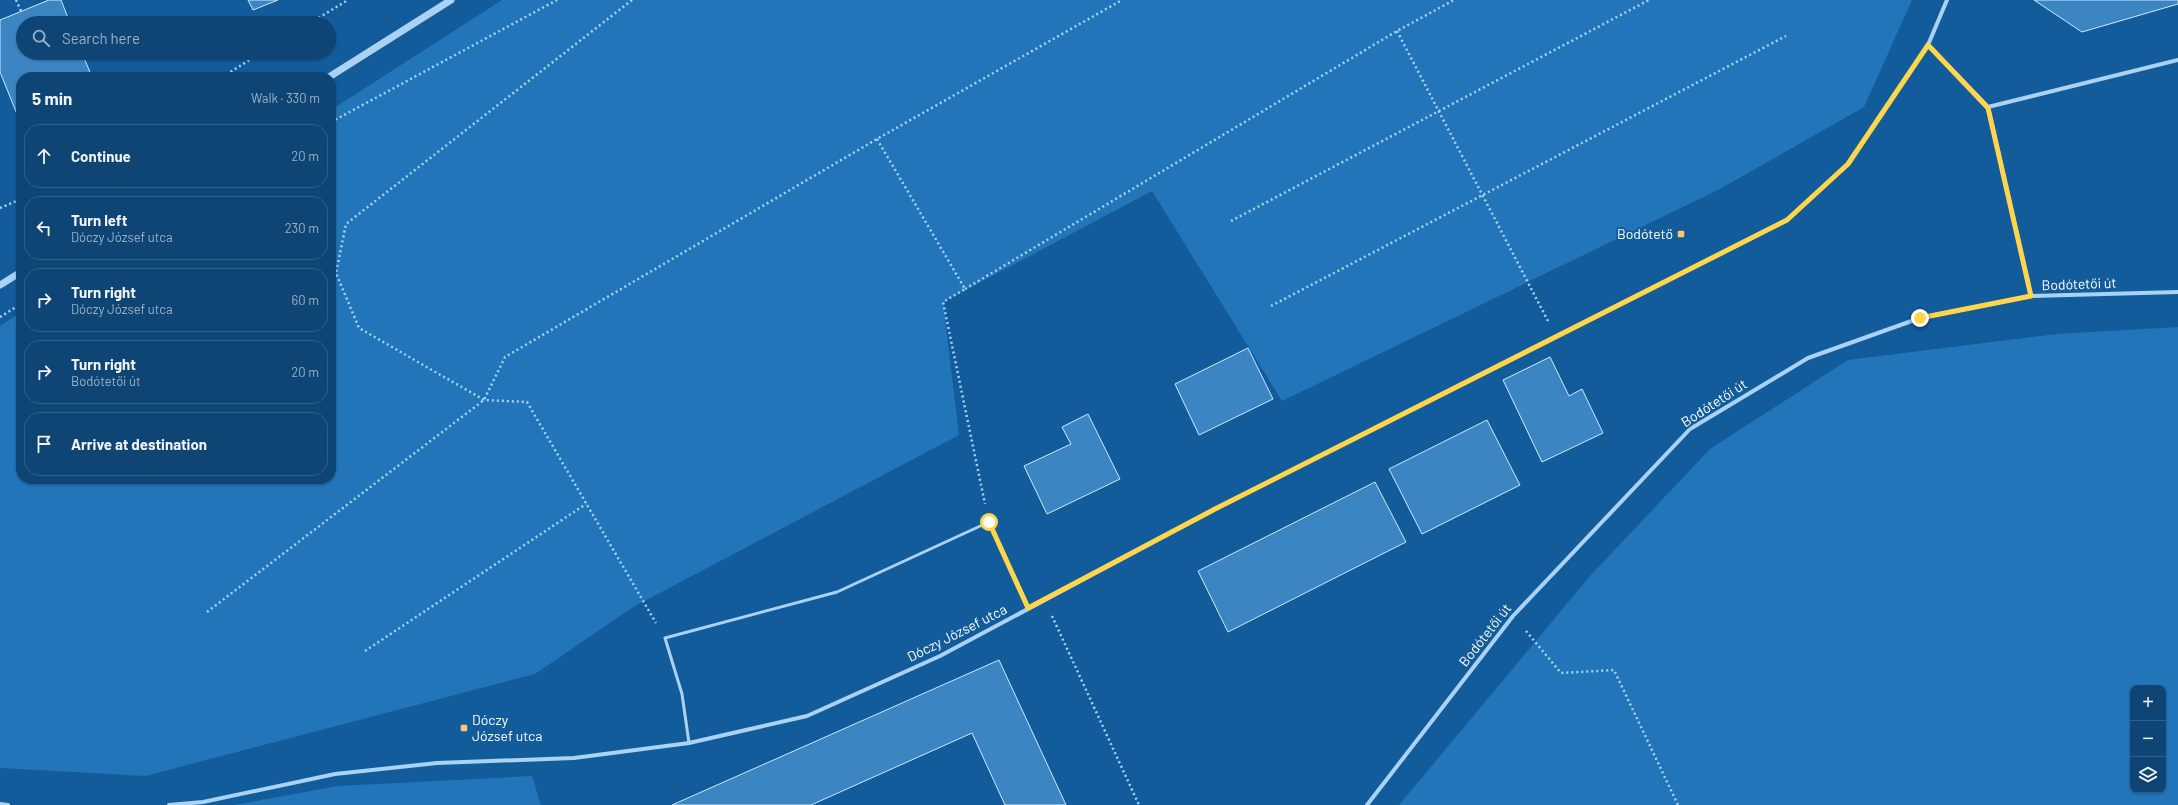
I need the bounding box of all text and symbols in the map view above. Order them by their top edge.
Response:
search box [16,16,336,60]
icon: search [30,27,52,49]
text: Search here [62,29,140,47]
text: 5 min [32,88,72,108]
text: Walk · 330 m [251,90,320,106]
icon: ahead [33,145,55,167]
text: Continue [71,147,131,165]
text: 20 m [291,148,319,164]
text: Turn left [71,211,127,229]
icon: left [33,217,55,239]
text: 230 m [285,220,319,236]
place label: Bodótető [1617,225,1673,242]
text: Dóczy József utca [71,229,173,245]
marker: Bodótető [1676,229,1686,239]
street label: Bodótetői út [2041,274,2117,293]
text: Turn right [71,283,136,301]
icon: right [33,289,55,311]
text: 60 m [292,292,319,308]
text: Dóczy József utca [71,301,173,317]
route end [1911,309,1929,327]
text: Turn right [71,355,136,373]
icon: right [33,361,55,383]
text: 20 m [291,364,319,380]
text: Bodótetői út [71,373,141,389]
street label: Bodótetői út [1678,375,1750,430]
icon: arrive [33,433,55,455]
text: Arrive at destination [71,435,207,453]
route start [980,513,998,531]
street label: Dóczy József utca [904,600,1009,665]
street label: Bodótetői út [1455,600,1514,670]
map controls [2130,685,2166,793]
button: + [2130,685,2166,721]
place label: Dóczy József utca [472,711,543,744]
button: − [2130,721,2166,757]
marker: Dóczy József utca [459,723,469,733]
button: layers [2130,757,2166,793]

